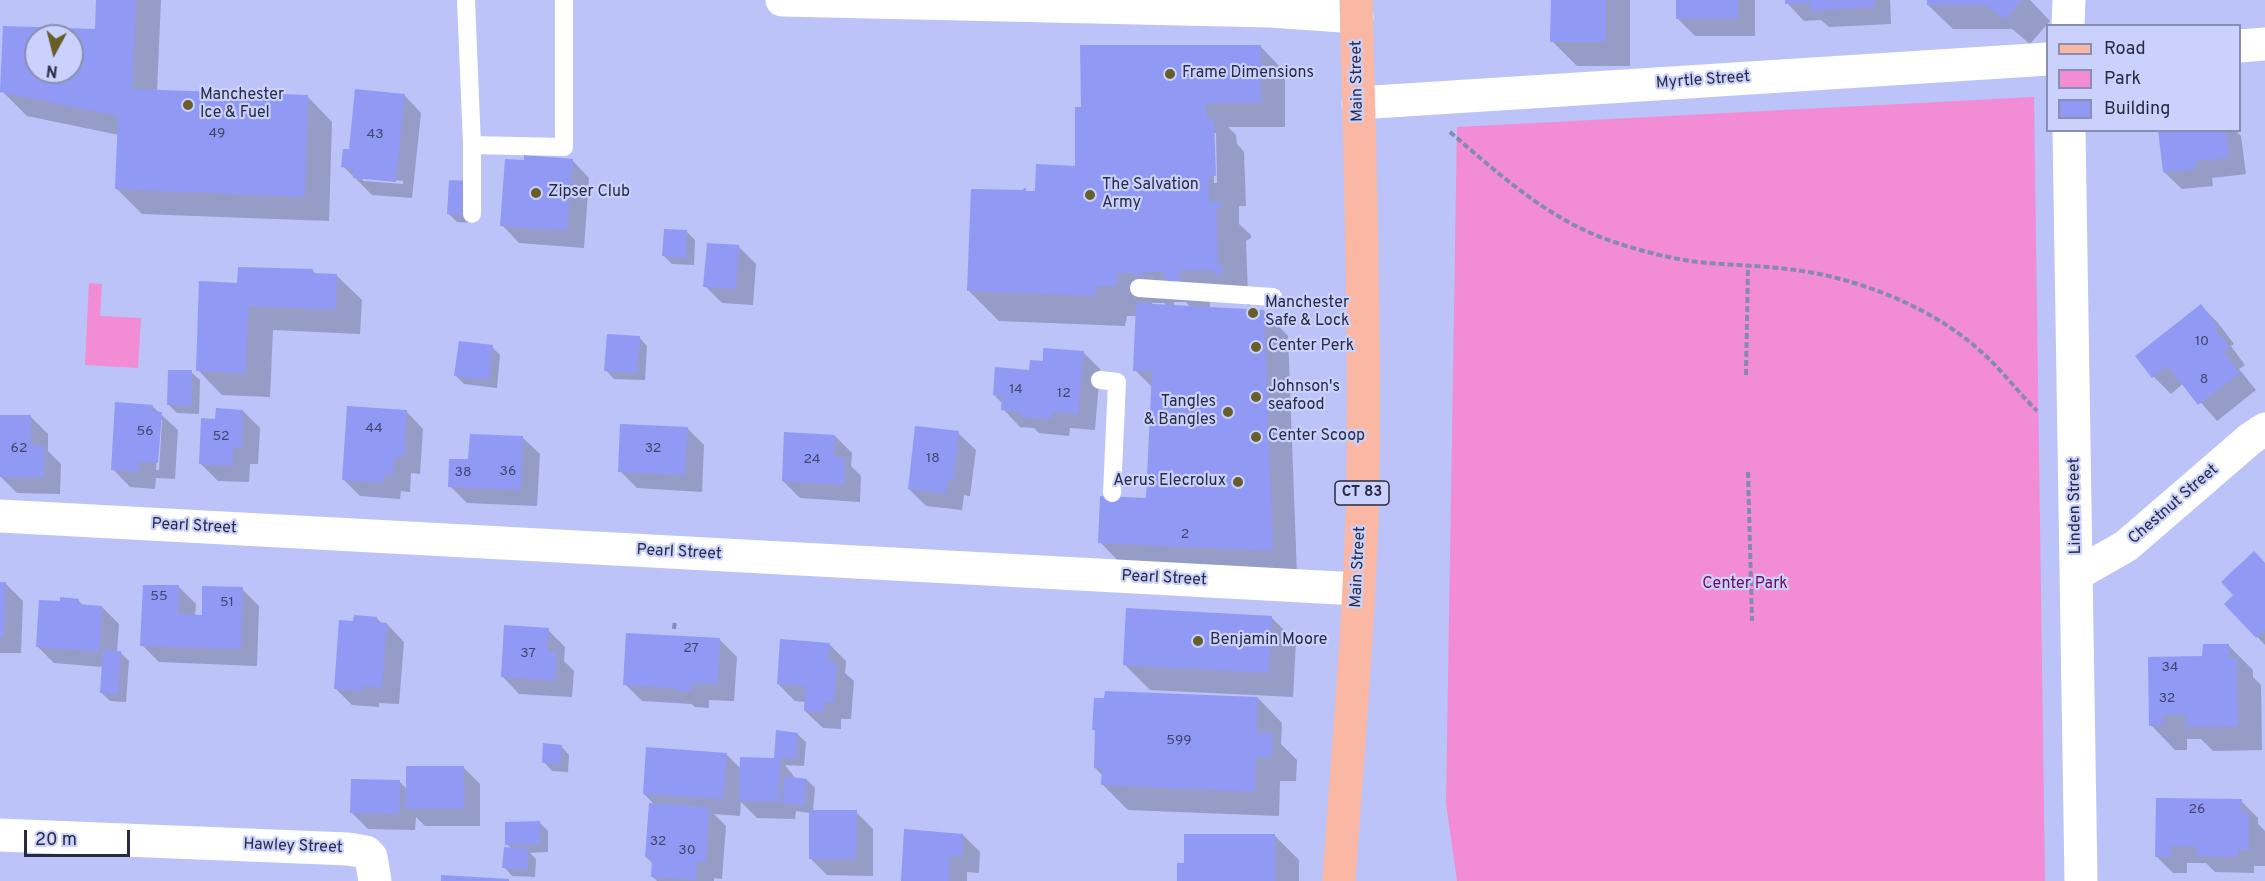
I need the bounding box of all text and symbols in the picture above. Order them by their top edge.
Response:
north arrow [24,24,84,84]
legend [2046,24,2241,132]
text: Road [2104,38,2146,61]
street label: Main Street [1348,40,1368,122]
text: N [45,59,59,81]
place label: Frame Dimensions [1182,64,1314,84]
marker: Frame Dimensions [1163,67,1177,81]
street label: Myrtle Street [1655,68,1751,94]
text: Park [2104,68,2141,91]
place label: Manchester Ice & Fuel [200,86,284,124]
marker: Manchester Ice & Fuel [181,98,195,112]
text: Building [2104,98,2170,121]
house number: 49 [209,126,225,142]
house number: 43 [366,127,384,143]
place label: The Salvation Army [1102,176,1199,214]
place label: Zipser Club [548,183,630,203]
marker: Zipser Club [529,186,543,200]
marker: The Salvation Army [1083,188,1097,202]
place label: Manchester Safe & Lock [1265,294,1350,332]
marker: Manchester Safe & Lock [1246,306,1260,320]
house number: 10 [2195,334,2209,350]
place label: Center Perk [1268,337,1354,357]
marker: Center Perk [1249,340,1263,354]
house number: 8 [2200,372,2208,388]
place label: Johnson's seafood [1268,378,1340,416]
house number: 14 [1009,382,1023,398]
house number: 12 [1057,386,1071,402]
marker: Johnson's seafood [1249,390,1263,404]
place label: Tangles & Bangles [1144,393,1216,431]
marker: Tangles & Bangles [1221,405,1235,419]
house number: 44 [365,421,383,437]
house number: 56 [136,424,154,440]
place label: Center Scoop [1268,427,1365,447]
house number: 52 [212,429,230,445]
marker: Center Scoop [1249,430,1263,444]
house number: 62 [11,441,27,457]
house number: 32 [645,441,661,457]
house number: 18 [926,451,940,467]
house number: 24 [803,452,821,468]
street label: Linden Street [2066,457,2086,555]
street label: Chestnut Street [2125,461,2223,549]
house number: 36 [500,464,516,480]
house number: 38 [455,465,471,481]
place label: Aerus Elecrolux [1113,472,1226,492]
marker: Aerus Elecrolux [1231,475,1245,489]
road number: CT 83 [1335,481,1389,505]
street label: Pearl Street [151,515,237,539]
street label: Main Street [1347,526,1371,608]
house number: 2 [1181,527,1189,543]
street label: Pearl Street [636,541,722,565]
street label: Pearl Street [1121,567,1207,591]
park label: Center Park [1702,575,1788,595]
house number: 55 [150,589,168,605]
house number: 51 [220,595,234,611]
place label: Benjamin Moore [1210,631,1327,651]
marker: Benjamin Moore [1191,634,1205,648]
house number: 27 [683,641,699,657]
house number: 37 [520,646,536,662]
house number: 34 [2161,660,2179,676]
house number: 32 [2159,691,2175,707]
house number: 599 [1166,733,1192,749]
house number: 26 [2189,802,2205,818]
scale bar [27,818,134,856]
text: 20 m [35,829,77,852]
house number: 32 [650,834,666,850]
street label: Hawley Street [243,836,343,858]
house number: 30 [678,843,696,859]

